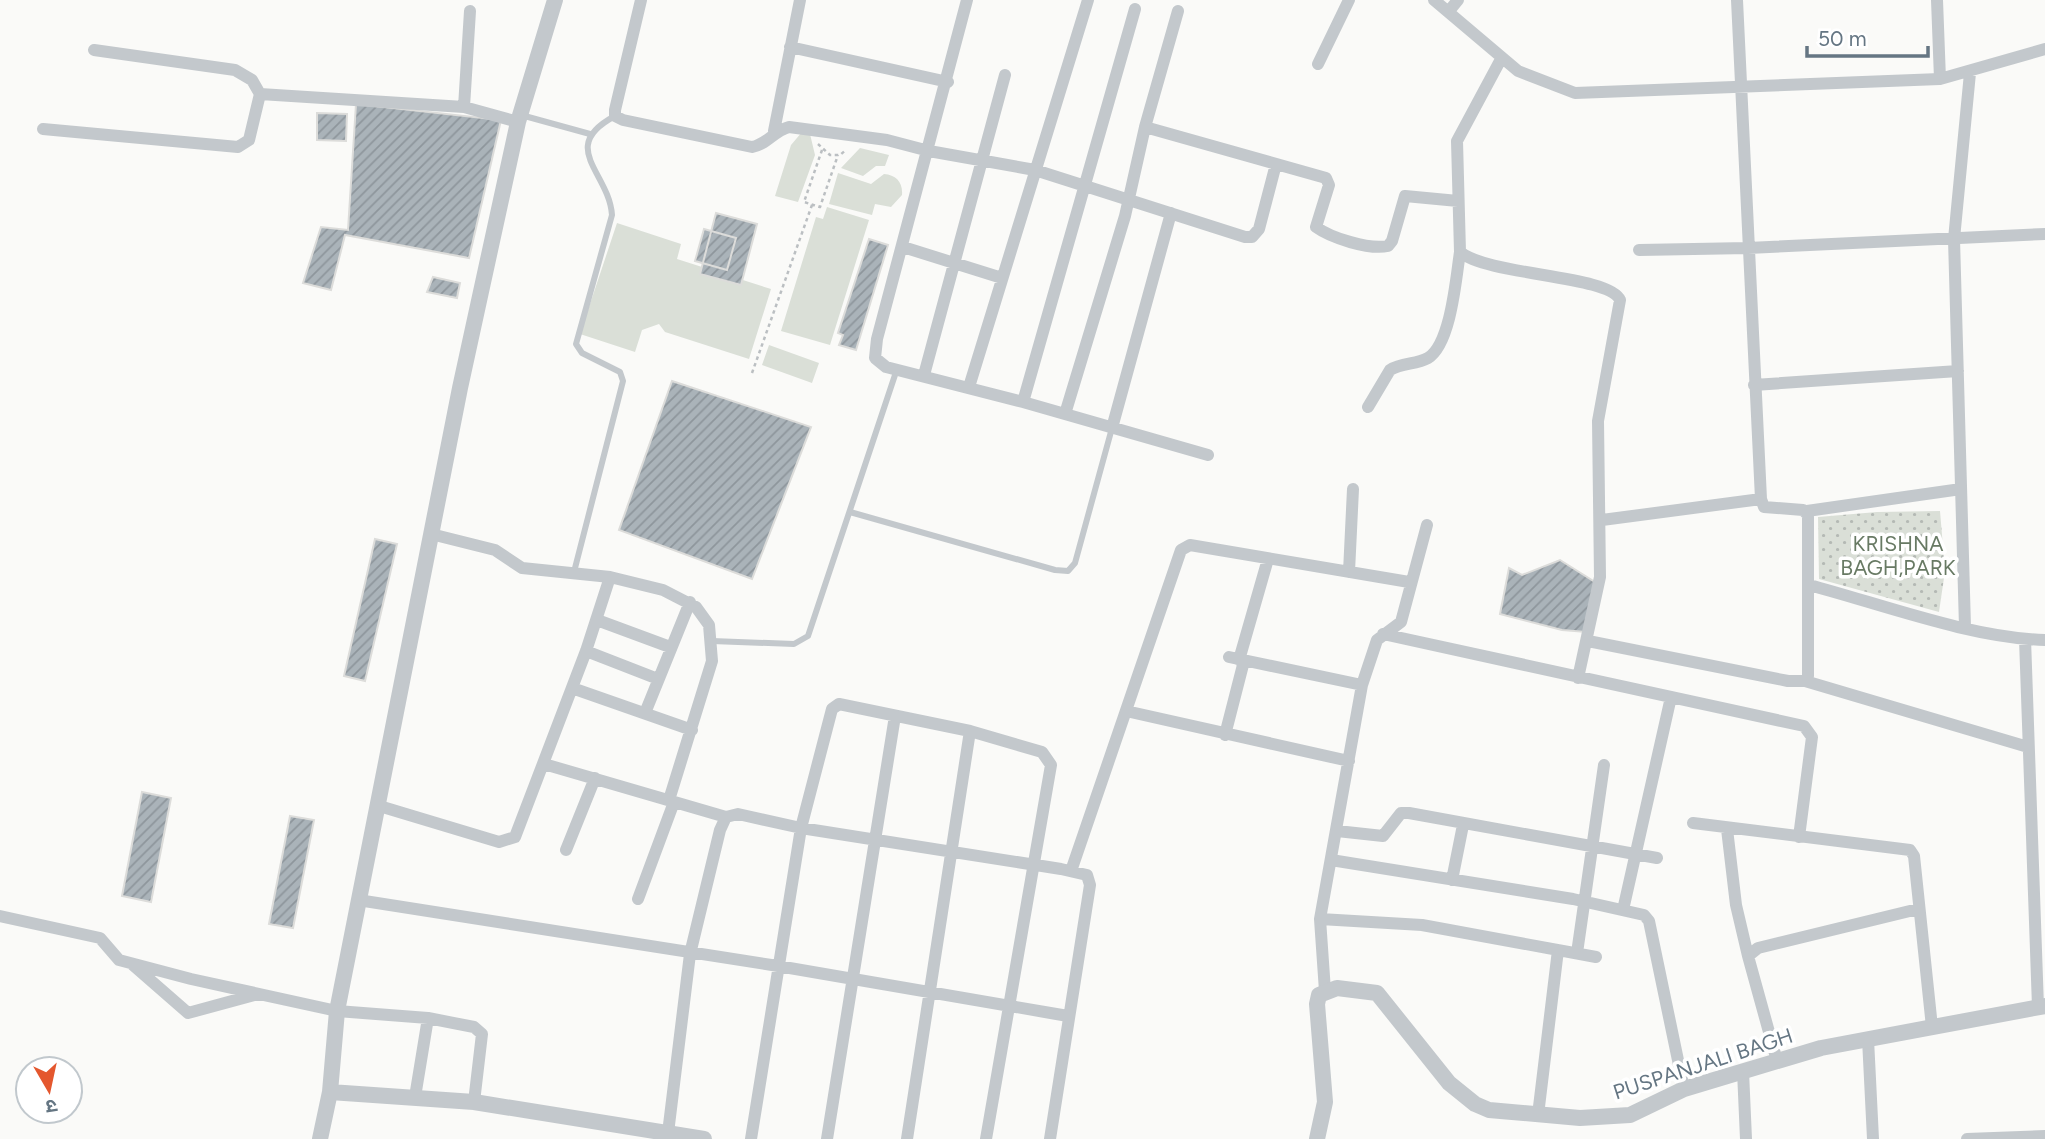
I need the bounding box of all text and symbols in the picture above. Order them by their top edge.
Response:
scale bar [1807,14,1928,58]
text: 50 m [1818,26,1867,51]
park label: KRISHNA BAGH,PARK [1840,531,1956,580]
street label: PUSPANJALI BAGH [1610,1023,1796,1104]
north arrow [14,1055,84,1125]
text: उ [43,1094,59,1119]

